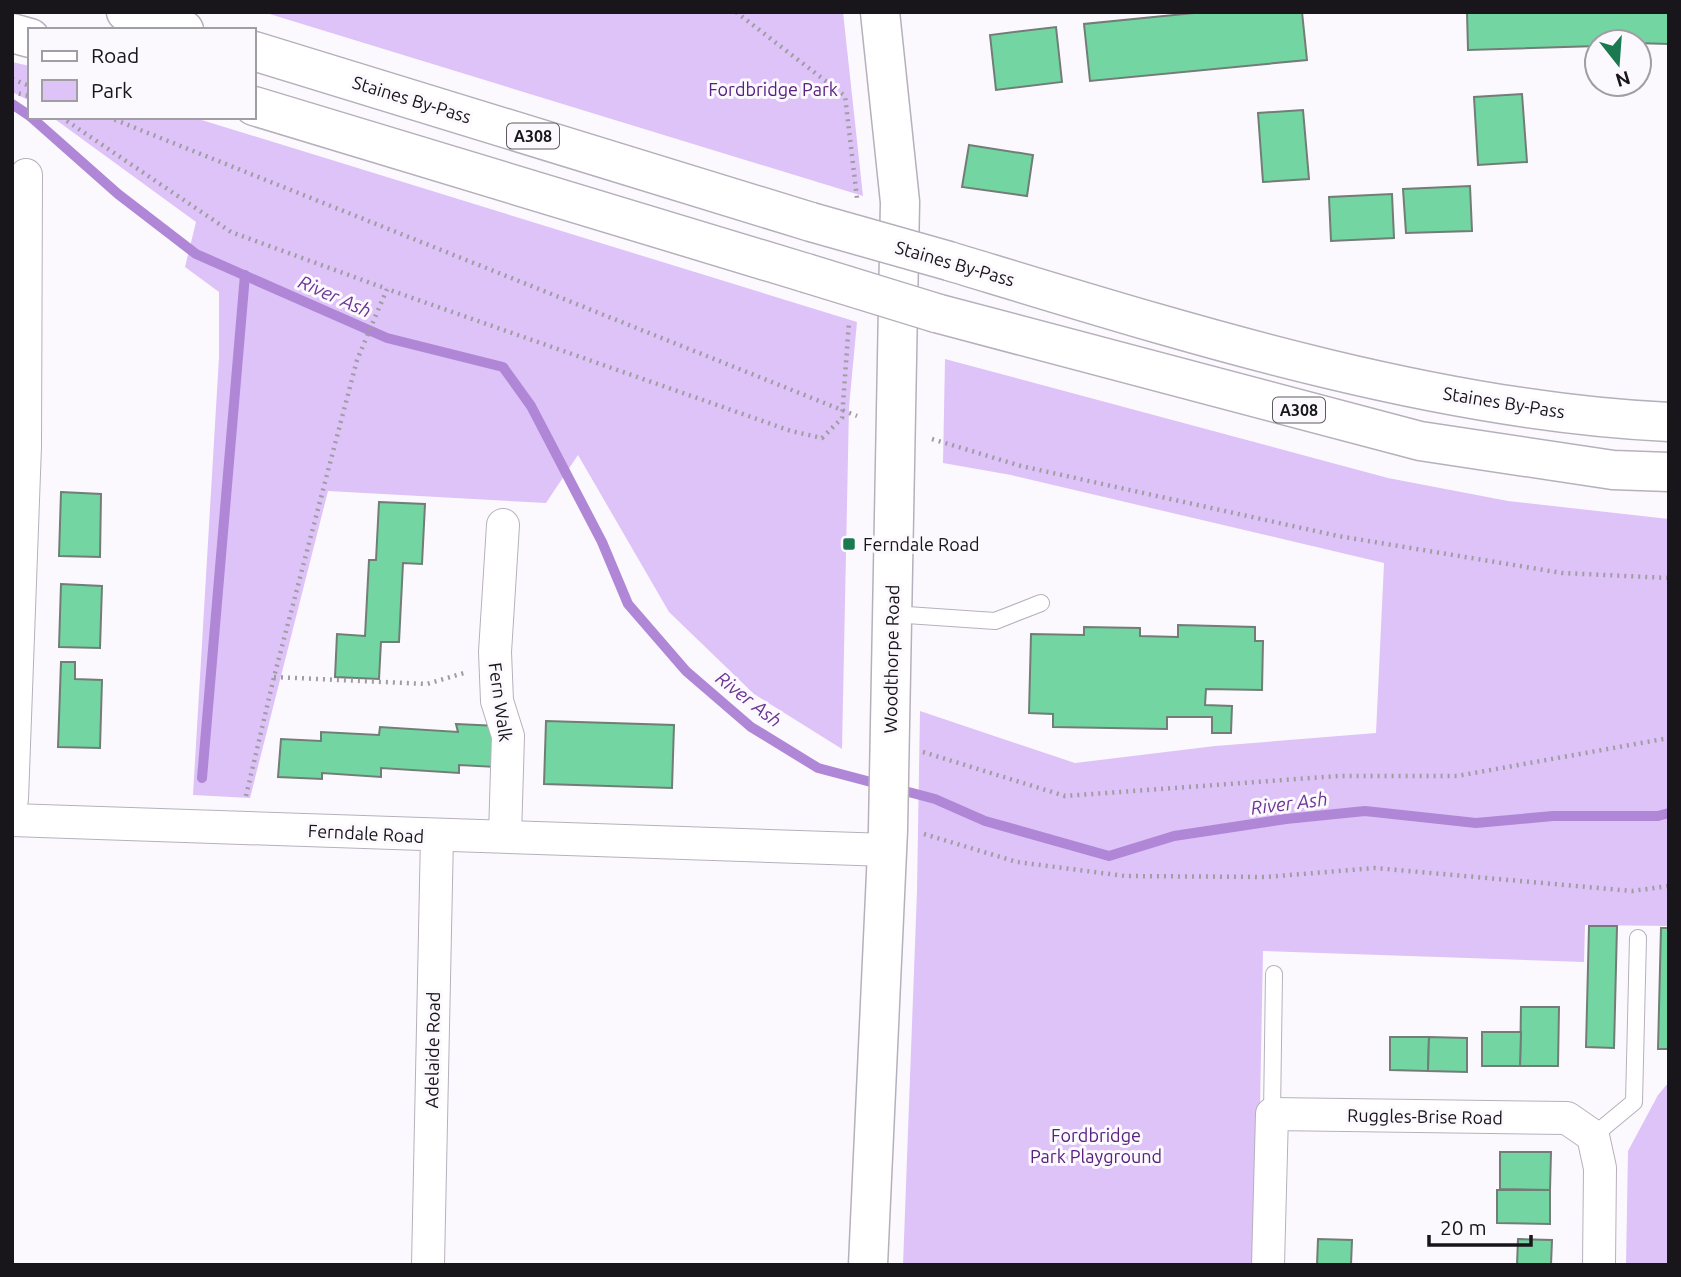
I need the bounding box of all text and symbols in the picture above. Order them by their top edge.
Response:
legend [28,28,256,119]
north arrow [1583,28,1653,98]
text: Road [91,43,139,67]
text: N [1613,67,1633,92]
street label: Staines By-Pass [350,71,474,127]
text: Park [91,78,133,102]
park label: Fordbridge Park [708,79,838,99]
road number: A308 [507,124,559,148]
street label: Staines By-Pass [893,236,1017,290]
water label: River Ash [295,270,375,322]
street label: Staines By-Pass [1442,383,1566,422]
road number: A308 [1273,398,1325,422]
place label: Ferndale Road [863,534,980,554]
marker: Ferndale Road [841,536,857,552]
street label: Woodthorpe Road [880,584,902,734]
street label: Fern Walk [486,661,516,743]
water label: River Ash [712,667,786,731]
water label: River Ash [1249,787,1329,819]
street label: Ferndale Road [307,820,425,846]
street label: Adelaide Road [421,992,443,1108]
street label: Ruggles-Brise Road [1347,1105,1503,1127]
park label: Fordbridge Park Playground [1030,1125,1162,1166]
scale bar [1429,1204,1530,1248]
text: 20 m [1440,1215,1487,1239]

